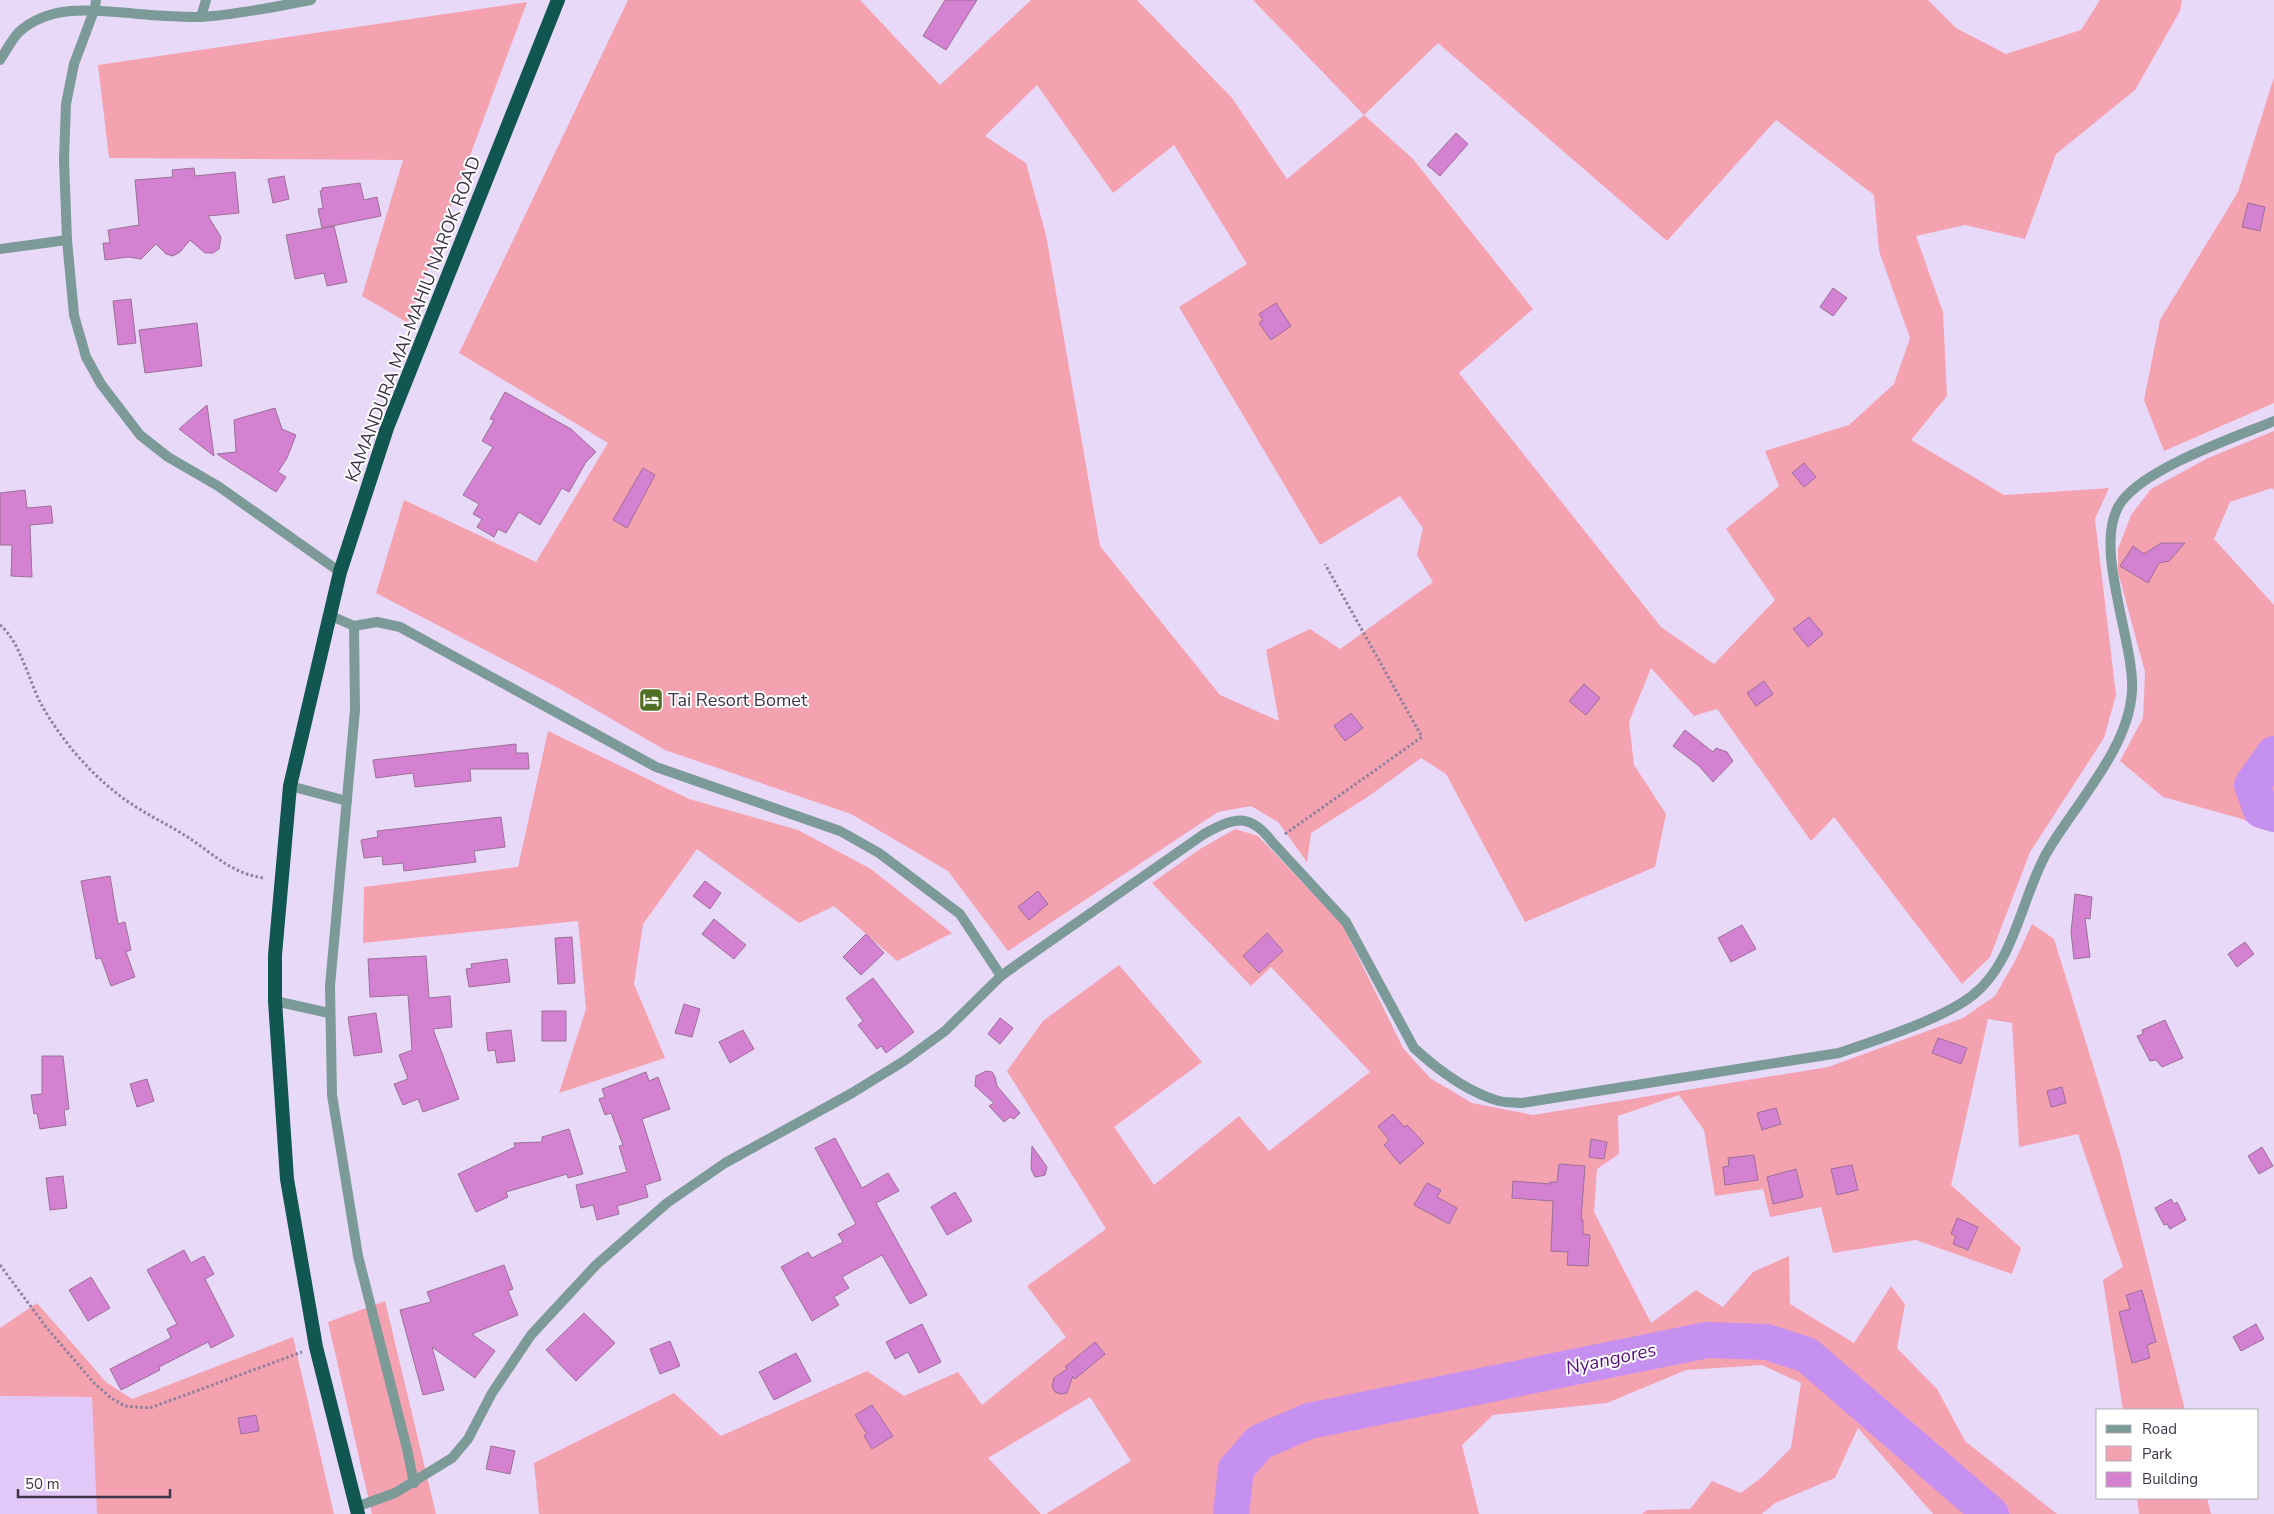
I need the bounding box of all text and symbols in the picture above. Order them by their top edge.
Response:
street label: KAMANDURA MAI-MAHIU NAROK ROAD [340,153,486,485]
hotel icon: Tai Resort Bomet [638,687,664,713]
place label: Tai Resort Bomet [668,688,808,712]
water label: Nyangores [1563,1337,1659,1381]
legend [2096,1409,2259,1499]
text: Road [2142,1419,2177,1439]
text: Park [2142,1444,2172,1464]
scale bar [18,1466,170,1498]
text: Building [2142,1469,2198,1489]
text: 50 m [25,1474,60,1494]

